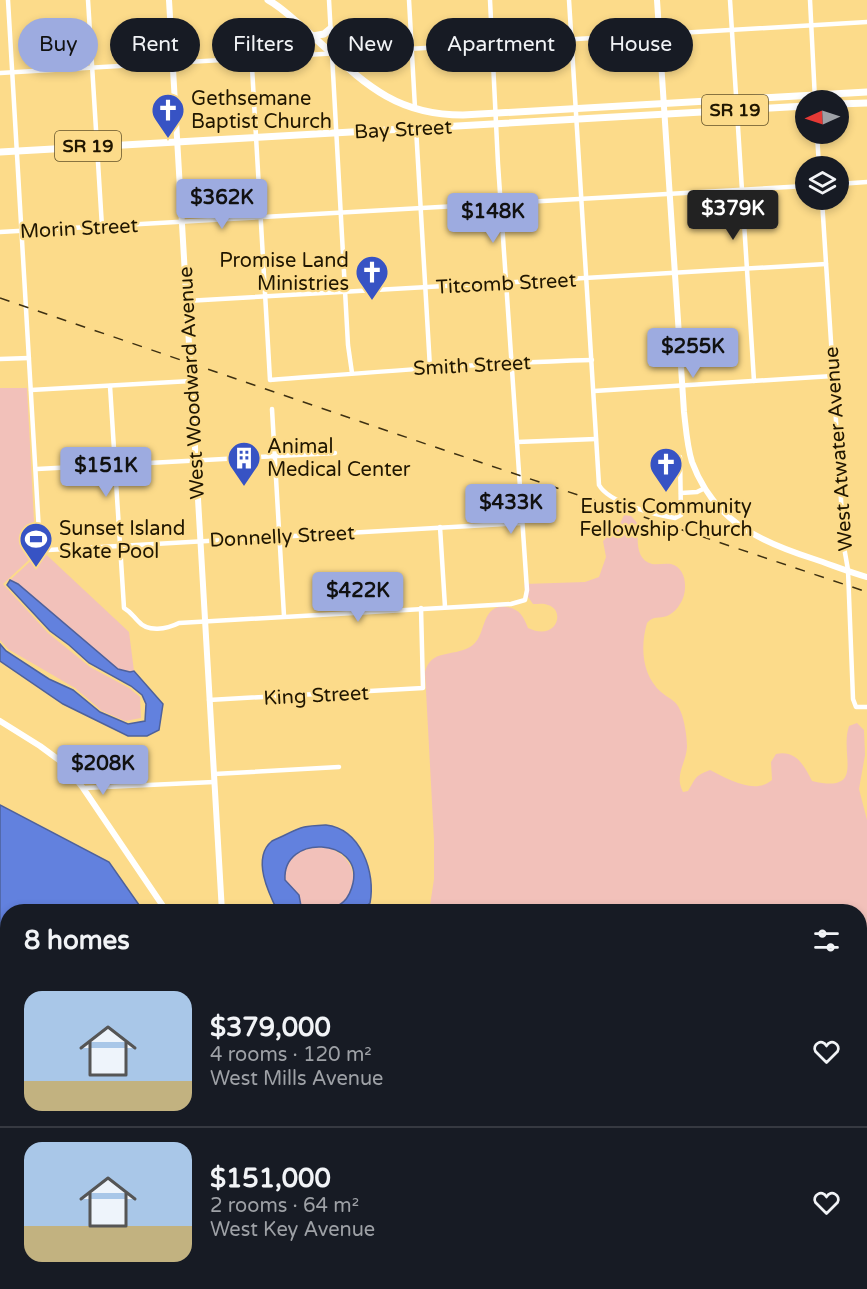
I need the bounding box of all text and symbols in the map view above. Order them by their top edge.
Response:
chip: Buy [18,18,98,72]
chip: Rent [110,18,200,72]
chip: Filters [212,18,315,72]
chip: New [327,18,414,72]
chip: Apartment [426,18,576,72]
chip: House [588,18,693,72]
place label: Gethsemane Baptist Church [191,87,332,134]
north arrow [795,90,849,144]
map controls [795,90,849,210]
church icon: Gethsemane Baptist Church [150,92,186,139]
road number: SR 19 [702,95,768,125]
street label: Bay Street [353,115,453,145]
road number: SR 19 [55,131,121,161]
button: layers [795,156,849,210]
pin: $362K [180,179,264,230]
text: $362K [190,186,254,210]
pin: $379K [691,190,775,241]
pin: $148K [451,193,535,244]
text: $379K [701,197,765,221]
text: $148K [461,200,525,224]
street label: Morin Street [19,214,139,244]
place label: Promise Land Ministries [219,249,349,296]
church icon: Promise Land Ministries [354,254,390,301]
street label: West Woodward Avenue [174,266,210,500]
street label: Titcomb Street [435,268,577,300]
pin: $255K [651,328,735,379]
text: $255K [661,335,725,359]
street label: West Atwater Avenue [820,346,858,552]
street label: Smith Street [413,351,532,381]
place label: Animal Medical Center [267,435,411,482]
building icon: Animal Medical Center [226,440,262,487]
church icon: Eustis Community Fellowship Church [648,446,684,493]
pin: $151K [64,447,148,498]
text: $151K [74,454,138,478]
pin: $433K [469,484,553,535]
text: $433K [479,491,543,515]
place label: Eustis Community Fellowship Church [579,495,753,542]
place label: Sunset Island Skate Pool [59,517,185,564]
sports icon: Sunset Island Skate Pool [18,521,54,568]
street label: Donnelly Street [209,521,356,553]
pin: $422K [316,572,400,623]
text: $422K [326,579,390,603]
street label: King Street [263,681,370,711]
pin: $208K [61,745,145,796]
text: $208K [71,752,135,776]
icon: filters [810,924,843,957]
text: 8 homes [24,925,130,956]
text: $379,000 [210,1012,331,1043]
icon: home [72,1015,144,1087]
icon: heart [810,1035,843,1068]
text: 4 rooms · 120 m² [210,1043,372,1067]
text: West Mills Avenue [210,1067,383,1091]
text: $151,000 [210,1163,331,1194]
icon: home [72,1166,144,1238]
icon: heart [810,1186,843,1219]
text: 2 rooms · 64 m² [210,1194,359,1218]
text: West Key Avenue [210,1218,375,1242]

